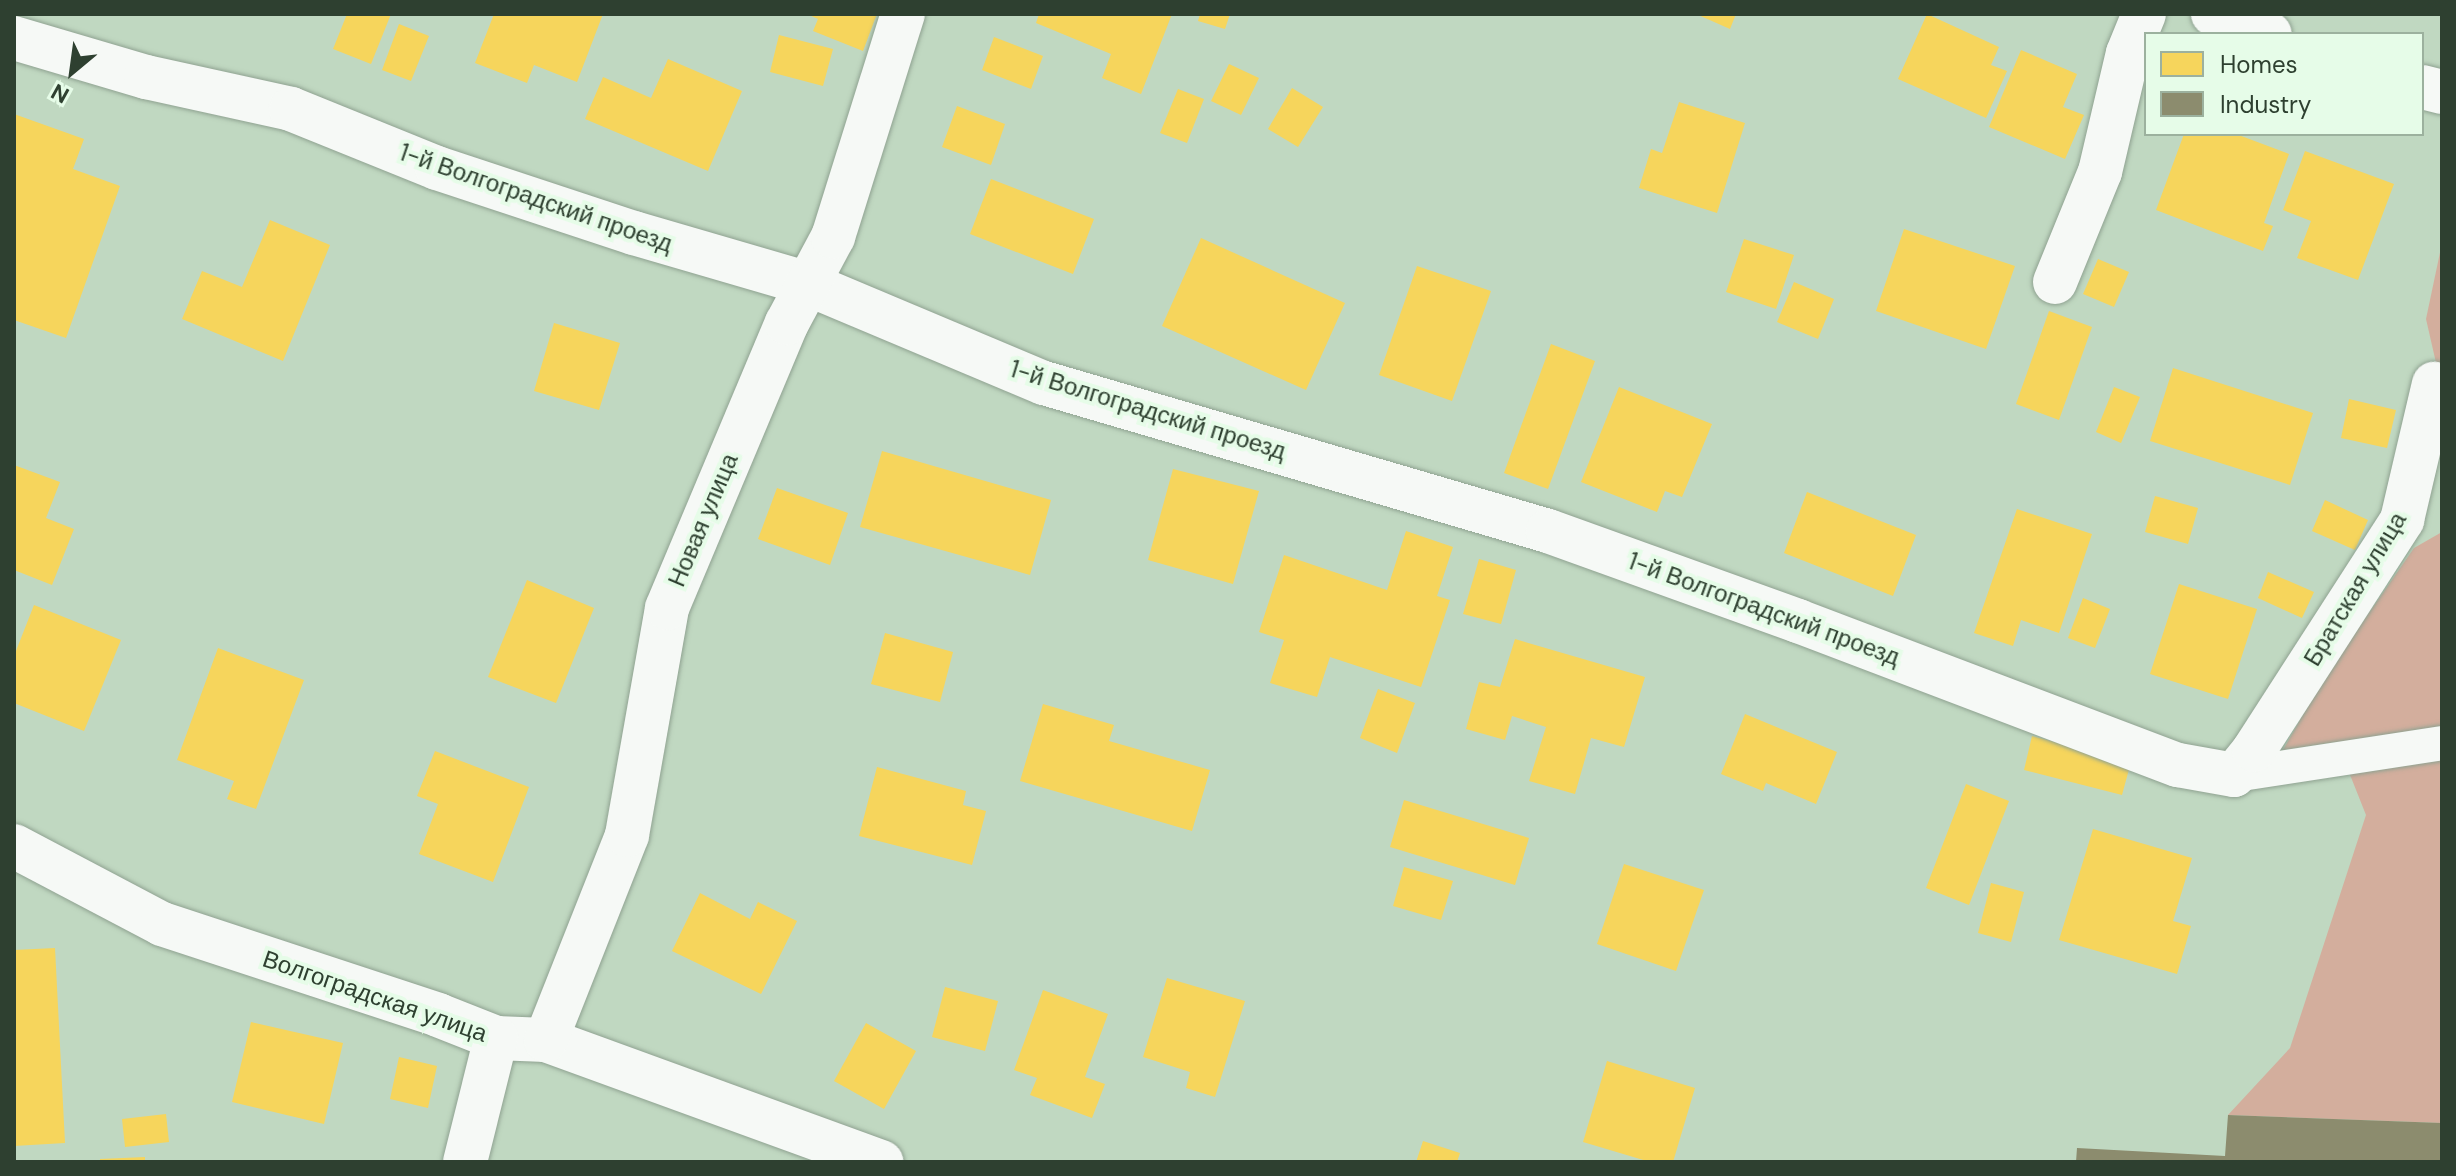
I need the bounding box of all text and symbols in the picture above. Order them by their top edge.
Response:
north arrow [32,32,112,112]
legend [2144,32,2424,136]
text: Homes [2220,49,2298,80]
text: N [46,77,74,110]
text: Industry [2220,89,2311,120]
street label: 1-й Волгоградский проезд [396,138,676,258]
street label: 1-й Волгоградский проезд [1007,354,1289,466]
street label: Новая улица [662,449,744,591]
street label: Братская улица [2298,507,2412,671]
street label: 1-й Волгоградский проезд [1624,546,1904,672]
street label: Волгоградская улица [259,944,491,1048]

